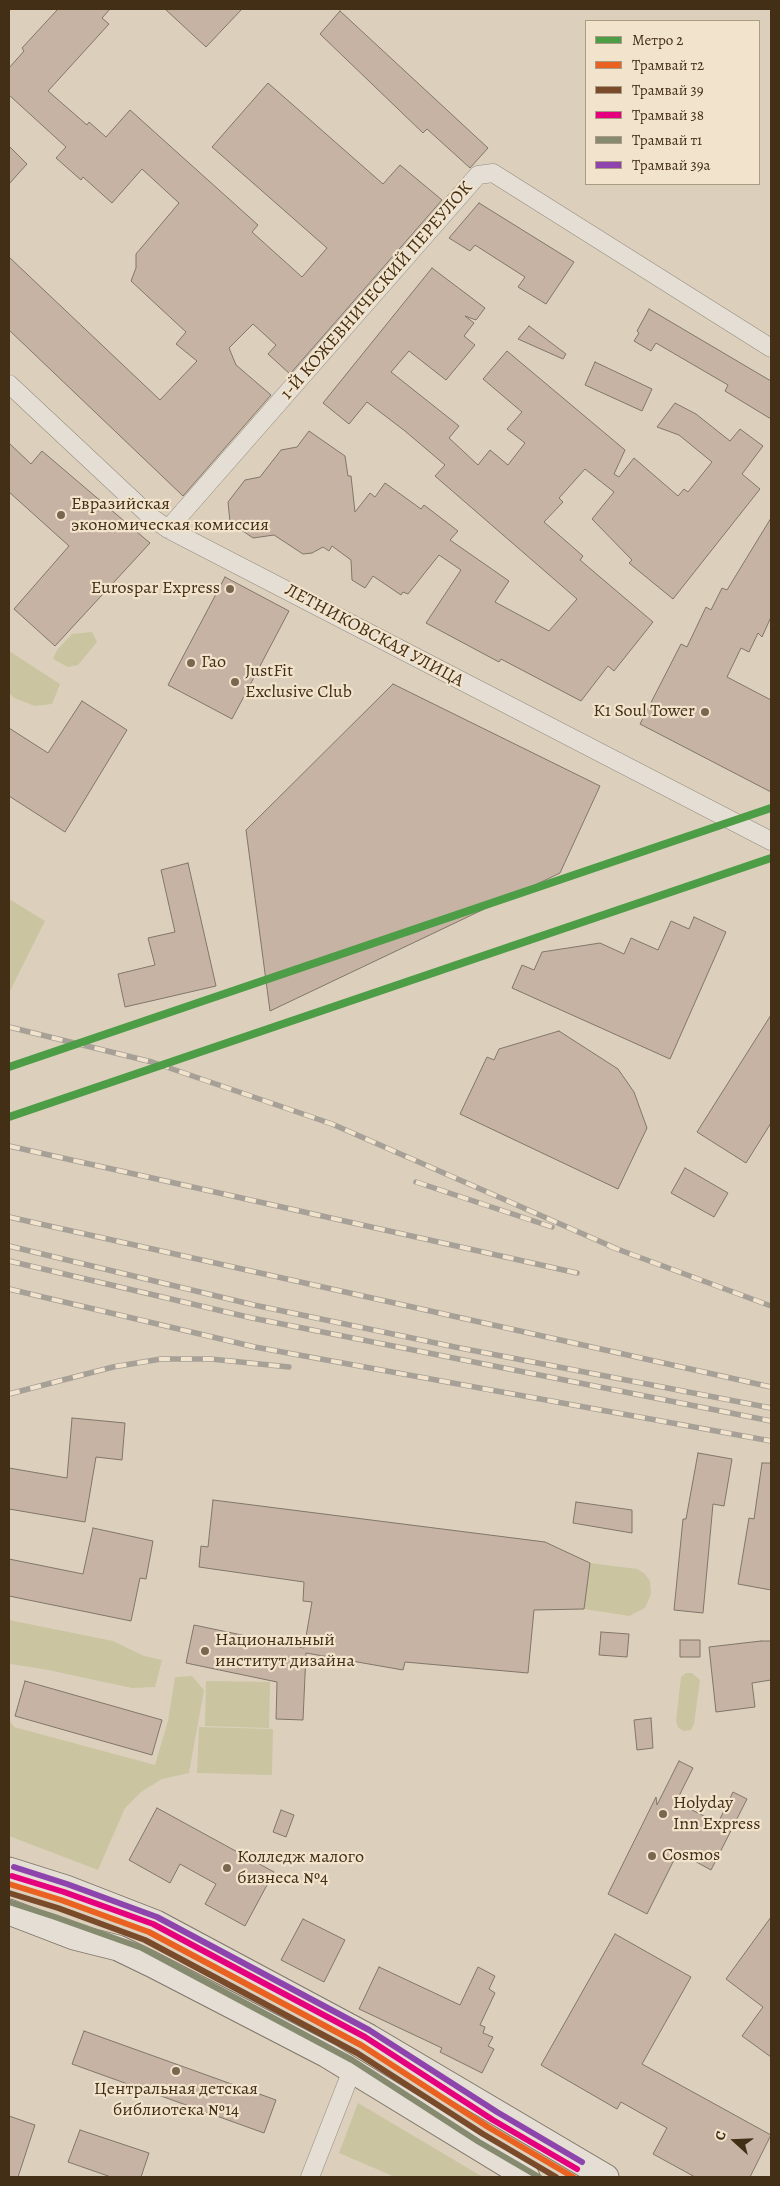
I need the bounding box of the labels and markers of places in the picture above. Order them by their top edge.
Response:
place label: Евразийская экономическая комиссия [71,494,269,536]
marker: Евразийская экономическая комиссия [55,509,67,521]
place label: Eurospar Express [91,578,220,600]
marker: Eurospar Express [224,583,236,595]
place label: Гао [201,652,226,674]
marker: Гао [185,657,197,669]
place label: JustFit Exclusive Club [245,661,352,704]
marker: JustFit Exclusive Club [229,676,241,688]
place label: К1 Soul Tower [593,701,695,723]
marker: К1 Soul Tower [699,706,711,718]
place label: Национальный институт дизайна [215,1630,355,1672]
marker: Национальный институт дизайна [199,1645,211,1657]
place label: Holyday Inn Express [673,1793,761,1836]
marker: Holyday Inn Express [657,1808,669,1820]
place label: Cosmos [662,1845,720,1867]
place label: Колледж малого бизнеса №4 [237,1847,364,1890]
marker: Cosmos [646,1850,658,1862]
marker: Колледж малого бизнеса №4 [221,1862,233,1874]
marker: Центральная детская библиотека №14 [170,2065,182,2077]
place label: Центральная детская библиотека №14 [94,2079,258,2122]

